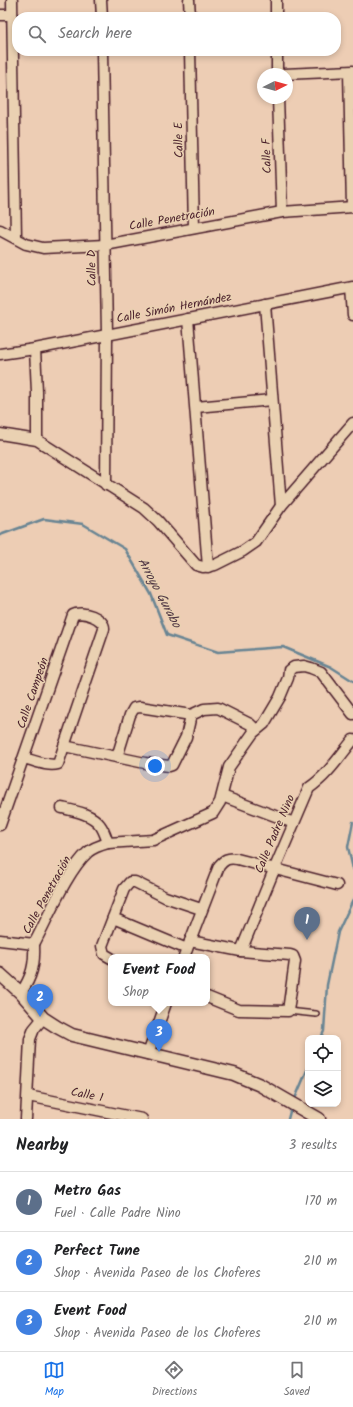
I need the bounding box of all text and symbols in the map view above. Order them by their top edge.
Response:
search box [12,12,341,56]
text: Search here [58,22,132,46]
icon: search [26,23,48,45]
north arrow [257,68,293,104]
street label: Calle E [169,121,189,158]
street label: Calle F [257,136,277,174]
street label: Calle Penetración [128,202,216,236]
street label: Calle D [82,249,102,286]
street label: Calle Simón Hernández [115,288,233,328]
water label: Arroyo Gurabo [132,554,187,633]
street label: Calle Campeón [12,655,54,731]
your location [145,756,165,776]
street label: Calle Padre Nino [250,792,300,876]
street label: Calle Penetración [18,852,76,938]
pin: 1 [294,907,320,940]
popup [108,954,210,1006]
text: Event Food [123,958,195,982]
text: Shop [123,982,149,1003]
pin: 2 [27,984,53,1017]
pin: 3 [146,1019,172,1052]
map controls [305,1035,341,1107]
button: locate [305,1035,341,1071]
button: layers [305,1071,341,1107]
street label: Calle 1 [69,1083,105,1107]
text: Nearby [16,1132,68,1159]
text: 3 results [289,1135,337,1156]
text: Metro Gas [54,1179,121,1203]
text: 1 [27,1191,31,1212]
text: 170 m [305,1191,337,1212]
text: Fuel · Calle Padre Nino [54,1203,181,1224]
text: Perfect Tune [54,1239,140,1263]
text: 2 [25,1251,33,1272]
text: 210 m [303,1251,337,1272]
text: Shop · Avenida Paseo de los Choferes [54,1263,261,1284]
text: Event Food [54,1299,127,1323]
text: 3 [25,1311,33,1332]
text: 210 m [303,1311,337,1332]
text: Shop · Avenida Paseo de los Choferes [54,1323,261,1344]
tab: Map [43,1359,65,1401]
tab: Directions [152,1359,197,1401]
tab: Saved [284,1359,310,1401]

